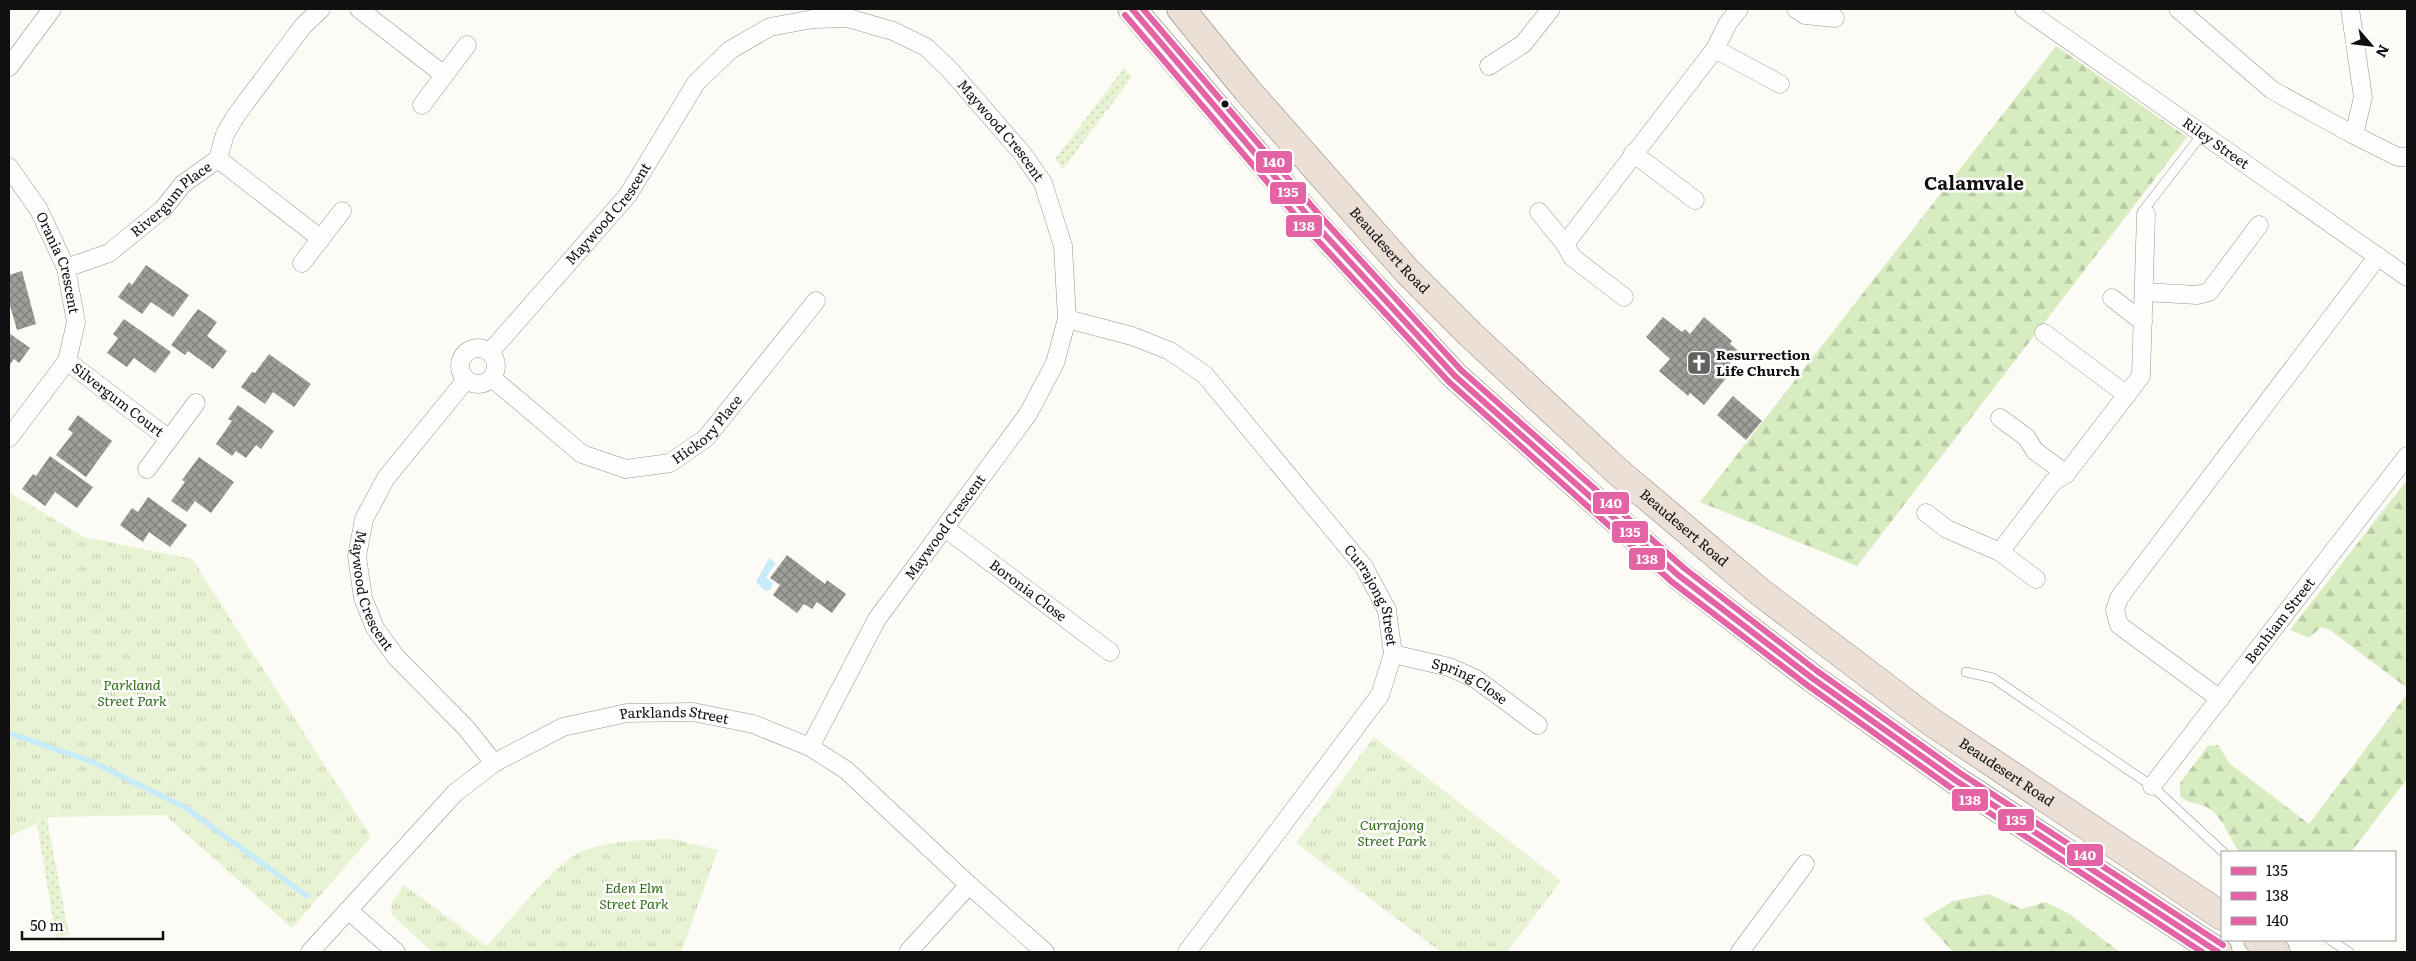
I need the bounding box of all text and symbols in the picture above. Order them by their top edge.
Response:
north arrow [2346,20,2396,70]
text: N [2372,42,2395,62]
street label: Maywood Crescent [953,75,1050,185]
unlabelled marker [1220,99,1230,109]
street label: Riley Street [2179,112,2254,173]
line badge: 140 [1255,150,1293,174]
text: 140 [1263,151,1286,171]
street label: Rivergum Place [126,156,215,241]
street label: Maywood Crescent [560,158,655,269]
district label: Calamvale [1924,168,2024,196]
line badge: 135 [1269,181,1307,205]
text: 135 [1277,181,1299,201]
street label: Beaudesert Road [1346,202,1435,298]
street label: Orania Crescent [32,208,85,315]
line badge: 138 [1285,214,1323,238]
text: 138 [1293,215,1315,235]
place label: Resurrection Life Church [1716,344,1811,380]
church icon: Resurrection Life Church [1686,350,1712,376]
street label: Silvergum Court [68,357,169,441]
street label: Hickory Place [667,390,746,468]
street label: Maywood Crescent [899,469,990,583]
street label: Beaudesert Road [1636,484,1734,571]
line badge: 140 [1592,491,1630,515]
text: 140 [1600,492,1623,512]
line badge: 135 [1611,520,1649,544]
text: 135 [1619,521,1641,541]
street label: Maywood Crescent [347,529,399,654]
street label: Currajong Street [1340,540,1403,647]
line badge: 138 [1628,547,1666,571]
text: 138 [1636,548,1658,568]
street label: Boronia Close [986,554,1072,625]
street label: Benhiam Street [2239,573,2319,667]
street label: Spring Close [1430,652,1512,708]
park label: Parkland Street Park [97,674,167,710]
street label: Parklands Street [617,700,731,728]
street label: Beaudesert Road [1956,732,2059,811]
line badge: 138 [1951,788,1989,812]
text: 138 [1959,789,1981,809]
line badge: 135 [1997,808,2035,832]
text: 135 [2005,809,2027,829]
park label: Currajong Street Park [1357,814,1427,850]
line badge: 140 [2066,843,2104,867]
text: 140 [2074,844,2097,864]
legend [2221,851,2396,941]
text: 135 [2266,858,2288,881]
park label: Eden Elm Street Park [599,877,669,913]
text: 138 [2266,883,2289,906]
scale bar [22,908,164,940]
text: 140 [2266,908,2289,931]
text: 50 m [30,913,64,936]

